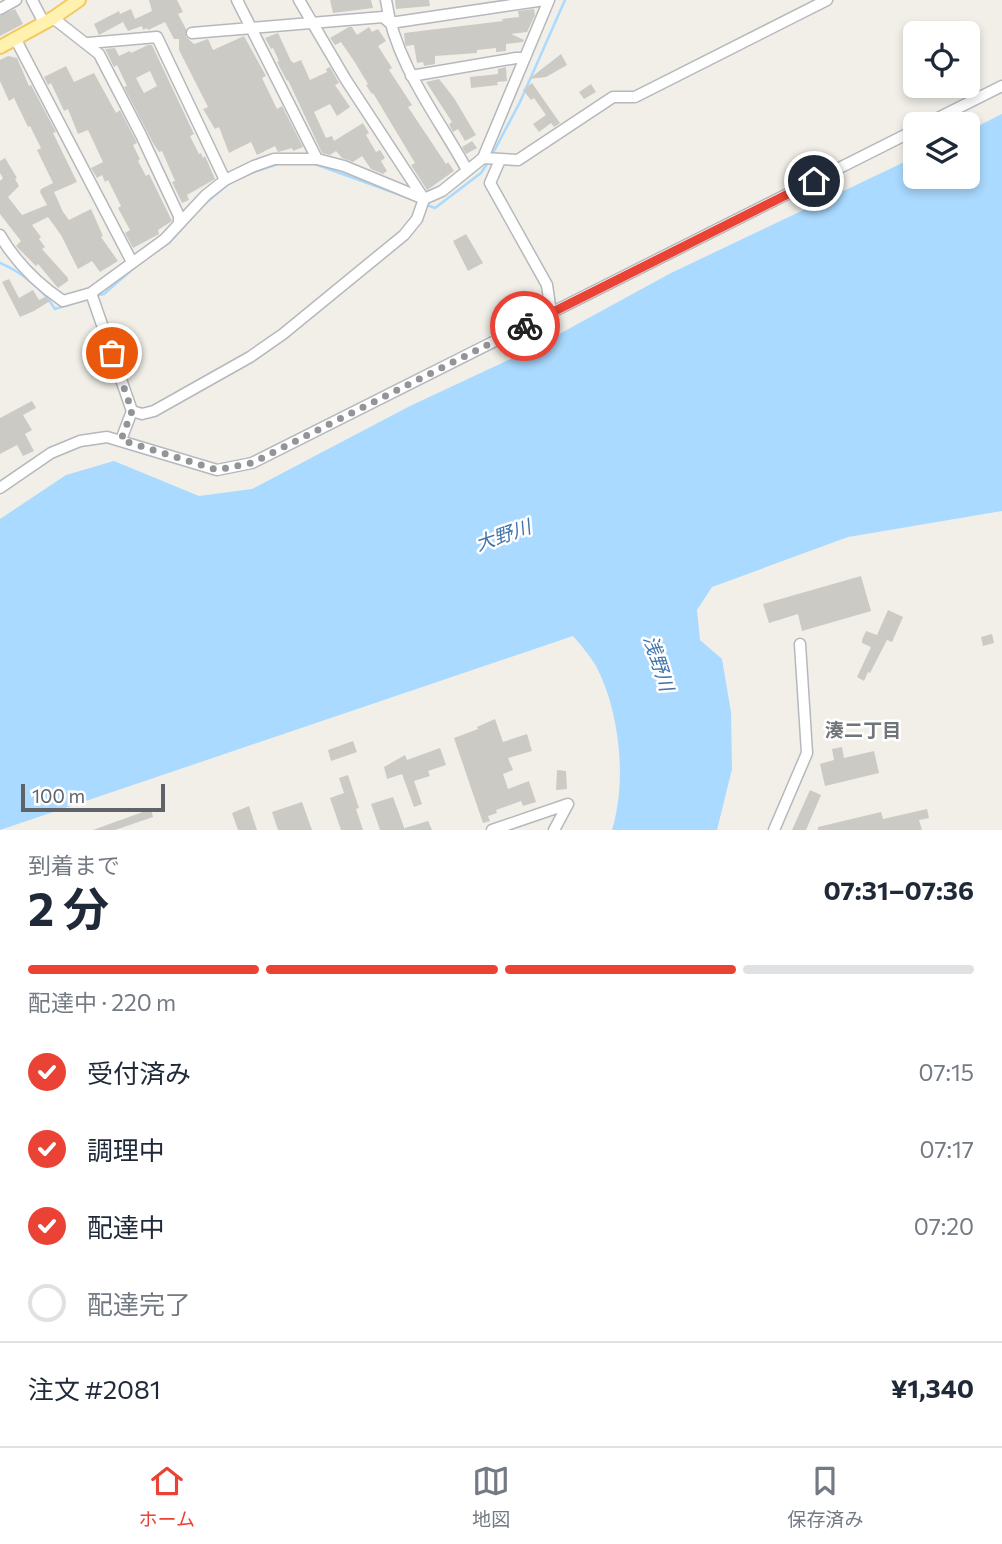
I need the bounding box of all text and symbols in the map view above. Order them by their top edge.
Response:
map controls [903,21,980,189]
button: locate [903,21,980,98]
button: layers [903,112,980,189]
pin [784,151,844,211]
icon: home [795,162,833,200]
courier [490,291,560,361]
icon: bike [506,307,544,345]
pin [82,323,142,383]
icon: bag [93,334,131,372]
water label: 大野川 [472,514,535,555]
water label: 浅野川 [640,632,680,695]
district label: 湊二丁目 [825,718,901,741]
scale bar [21,781,164,813]
text: 100 m [32,784,85,807]
text: 到着まで [28,851,120,879]
text: 07:31–07:36 [824,874,974,905]
text: 2 分 [28,879,109,935]
text: 配達中 · 220 m [28,988,176,1016]
icon: check [28,1053,66,1091]
text: 受付済み [87,1057,191,1088]
text: 07:15 [918,1058,974,1086]
icon: check [28,1130,66,1168]
text: 調理中 [87,1134,165,1165]
text: 07:17 [920,1135,974,1163]
icon: check [28,1207,66,1245]
text: 配達中 [87,1211,165,1242]
text: 07:20 [914,1212,974,1240]
text: 配達完了 [87,1288,191,1319]
text: ¥1,340 [891,1372,974,1403]
text: 注文 #2081 [28,1373,161,1404]
tab: ホーム [139,1462,195,1531]
tab: 地図 [472,1462,510,1531]
tab: 保存済み [787,1462,863,1531]

